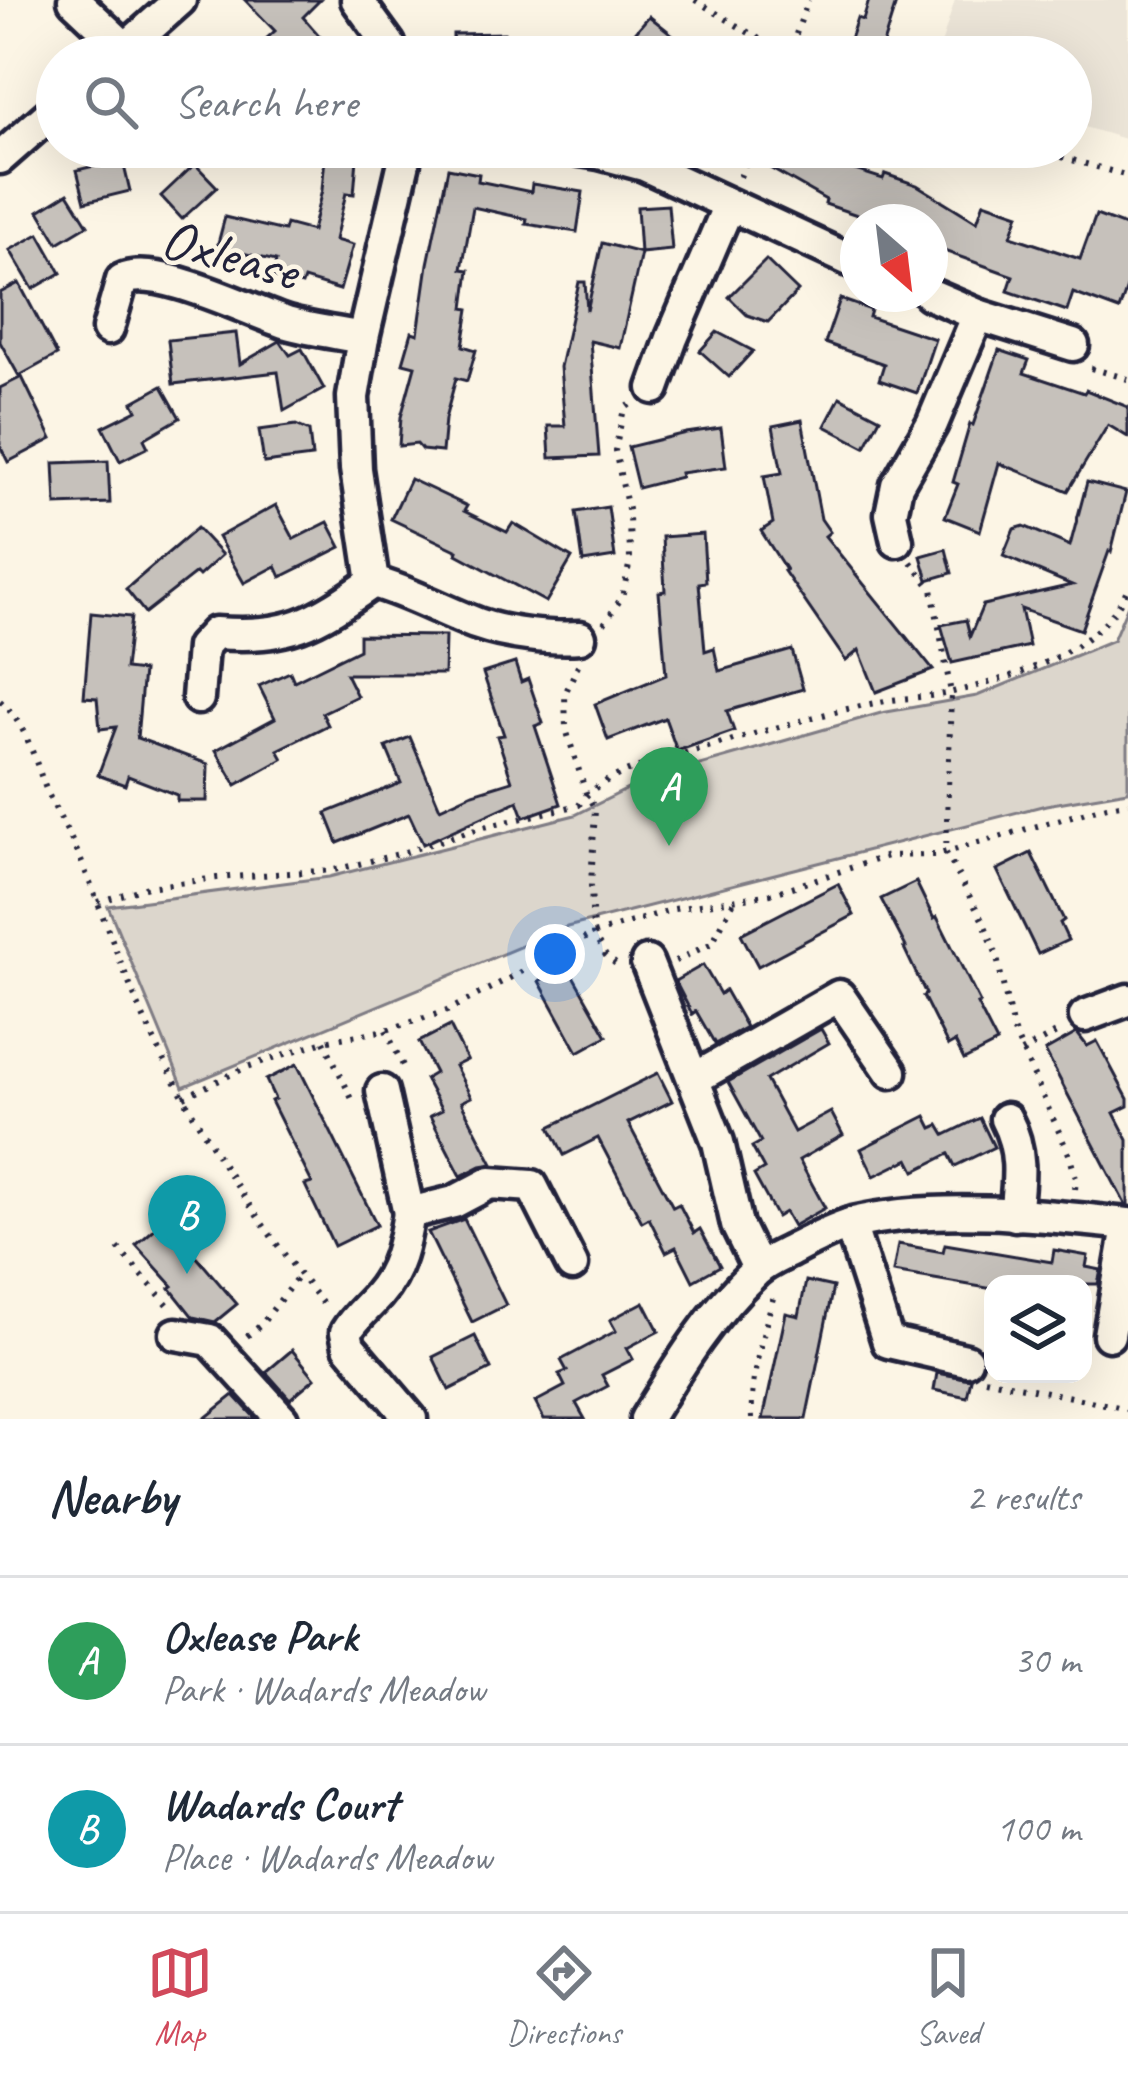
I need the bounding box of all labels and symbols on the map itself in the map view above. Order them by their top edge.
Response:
street label: Oxlease [154,201,310,308]
north arrow [840,204,948,312]
pin: A [630,747,708,846]
your location [525,924,585,984]
pin: B [148,1175,226,1274]

